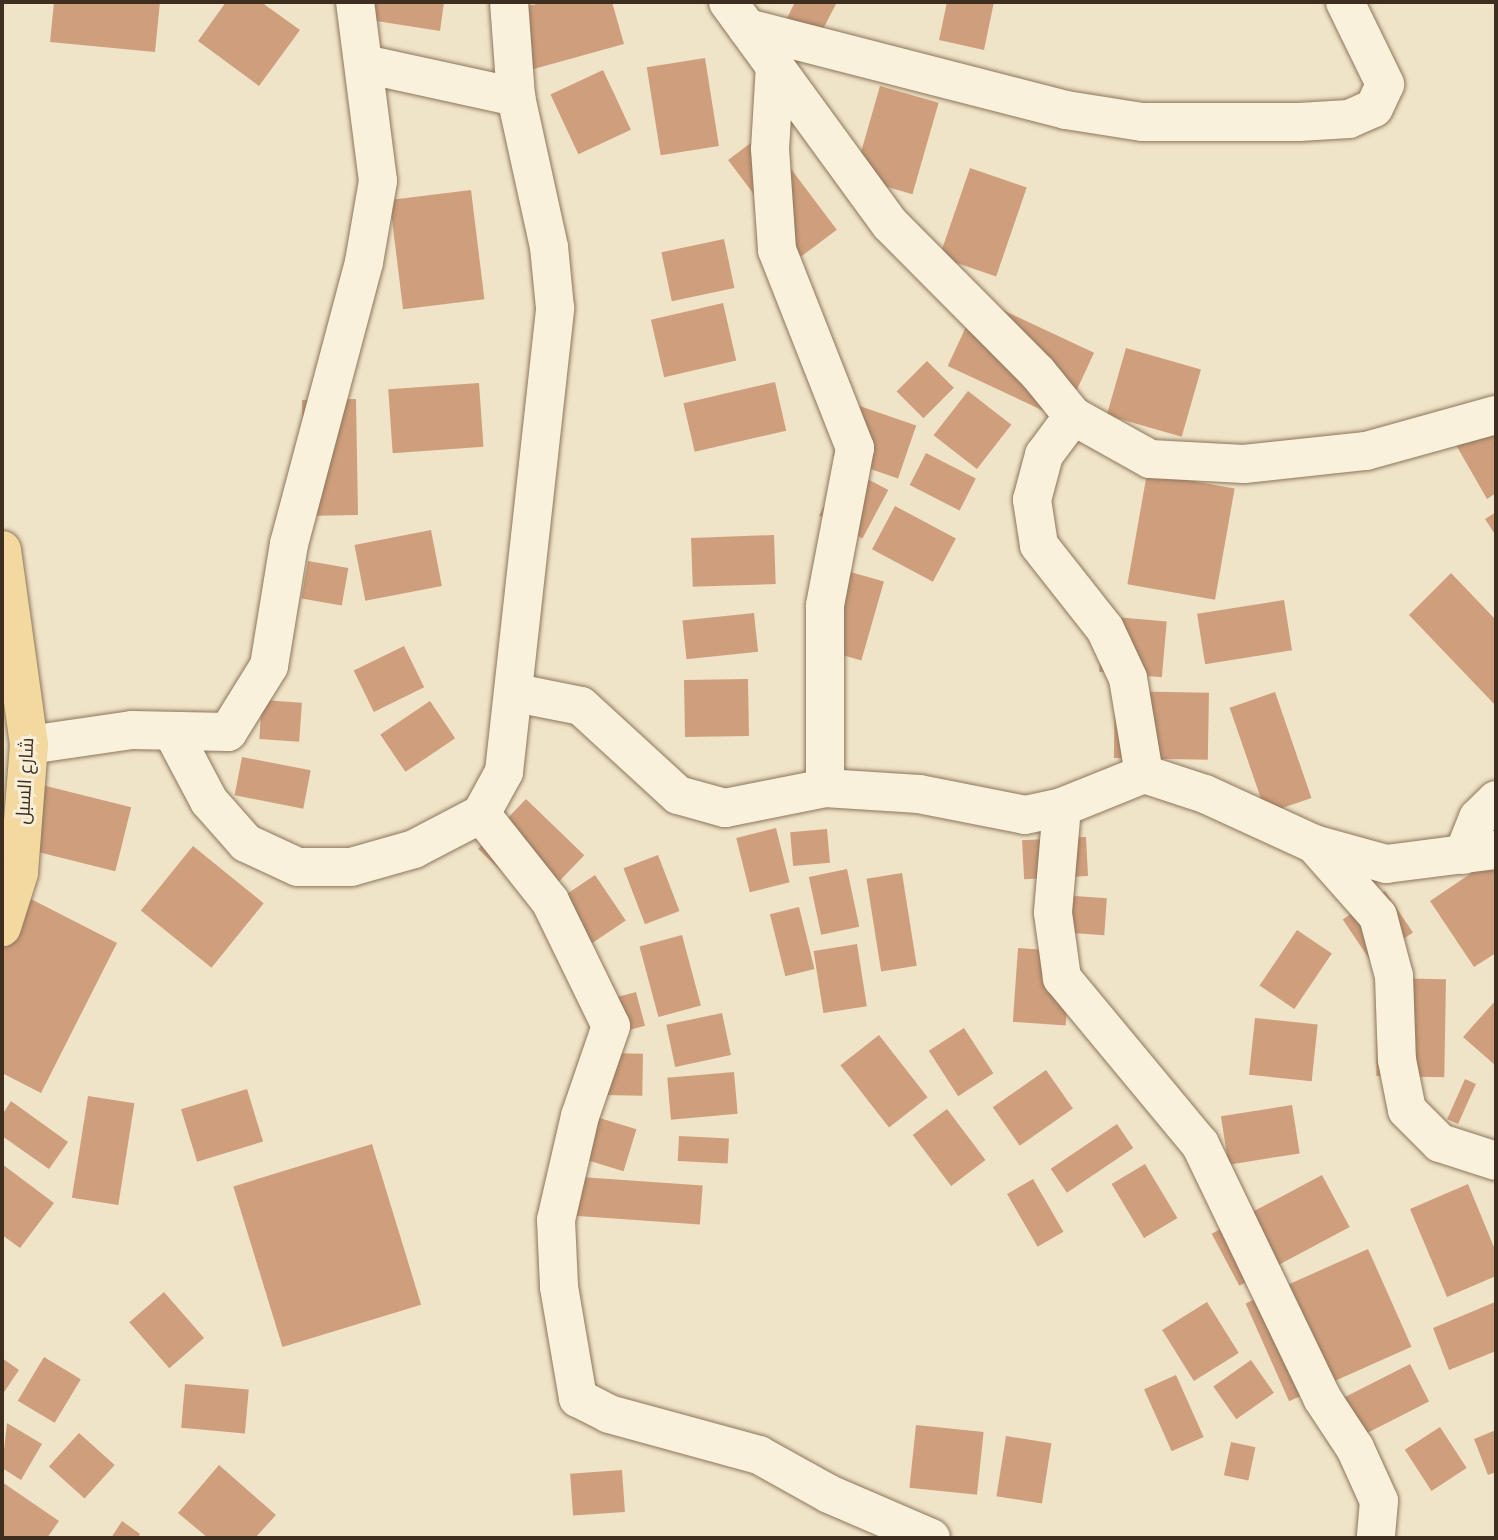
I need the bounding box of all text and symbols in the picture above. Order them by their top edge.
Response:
street label: شارع السبل [11,737,39,825]

